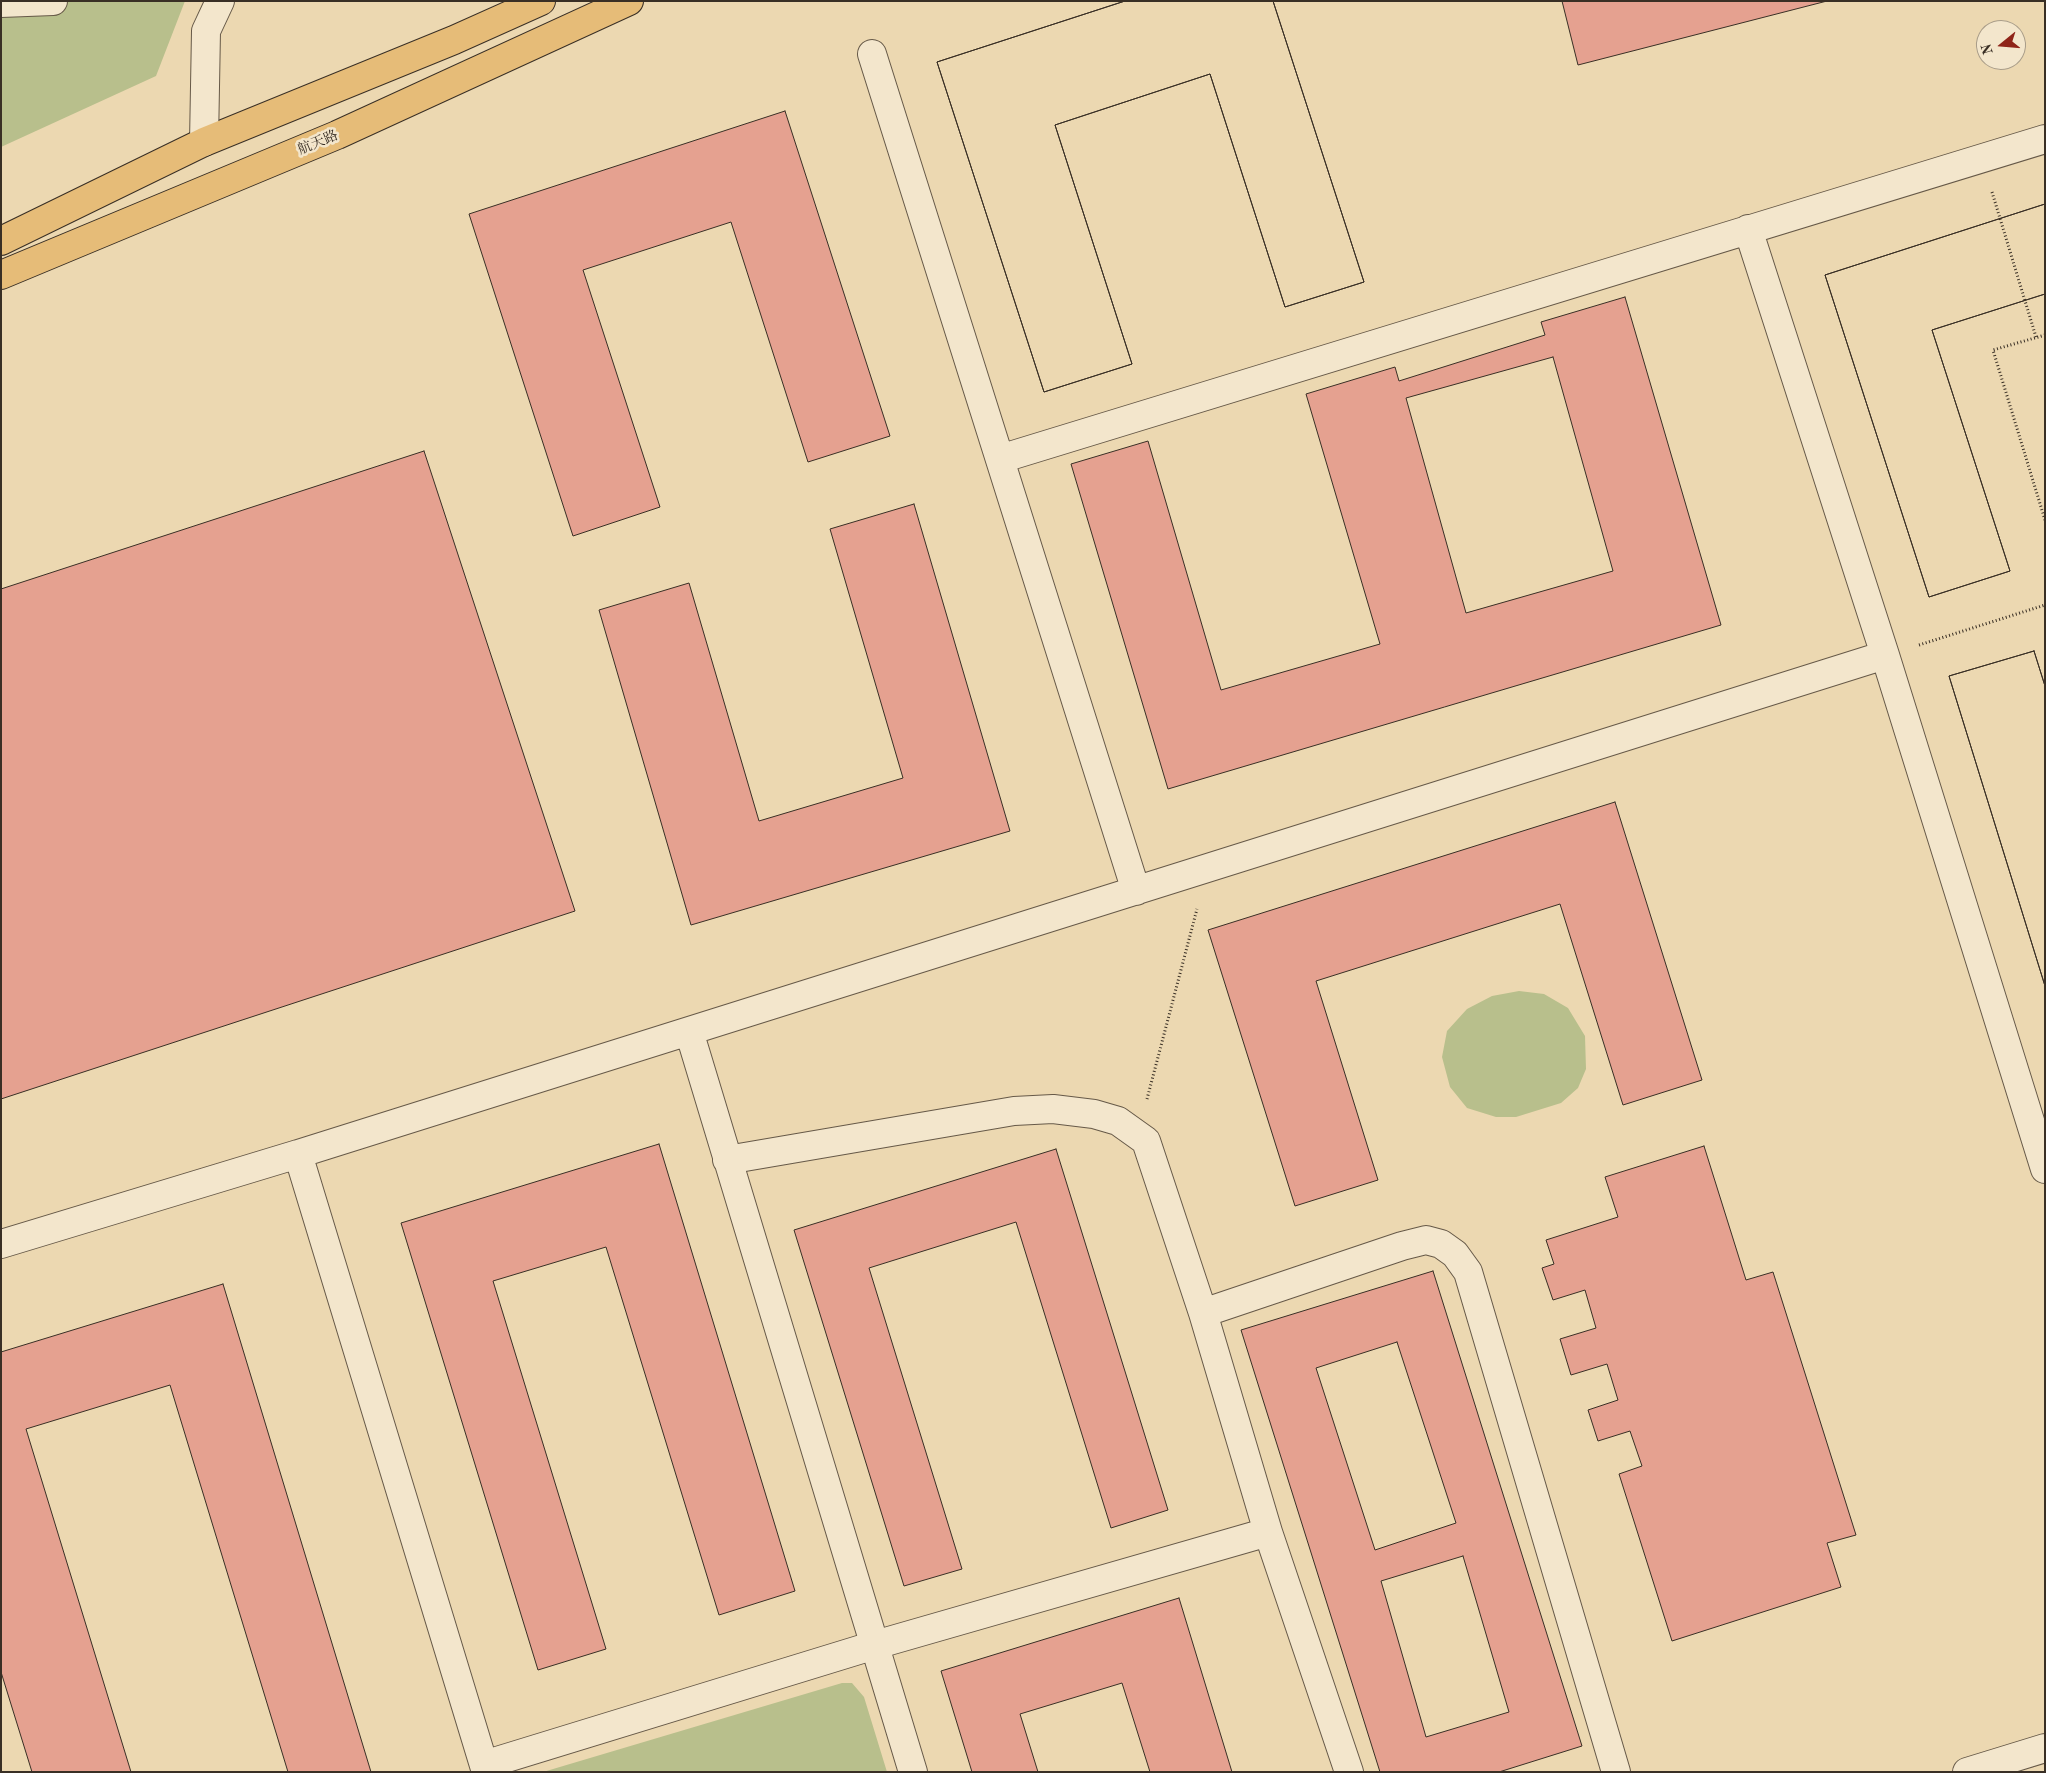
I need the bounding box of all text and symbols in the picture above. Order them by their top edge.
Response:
north arrow [1976,20,2026,70]
text: N [1979,42,1996,56]
street label: 航天路 [295,127,341,159]

